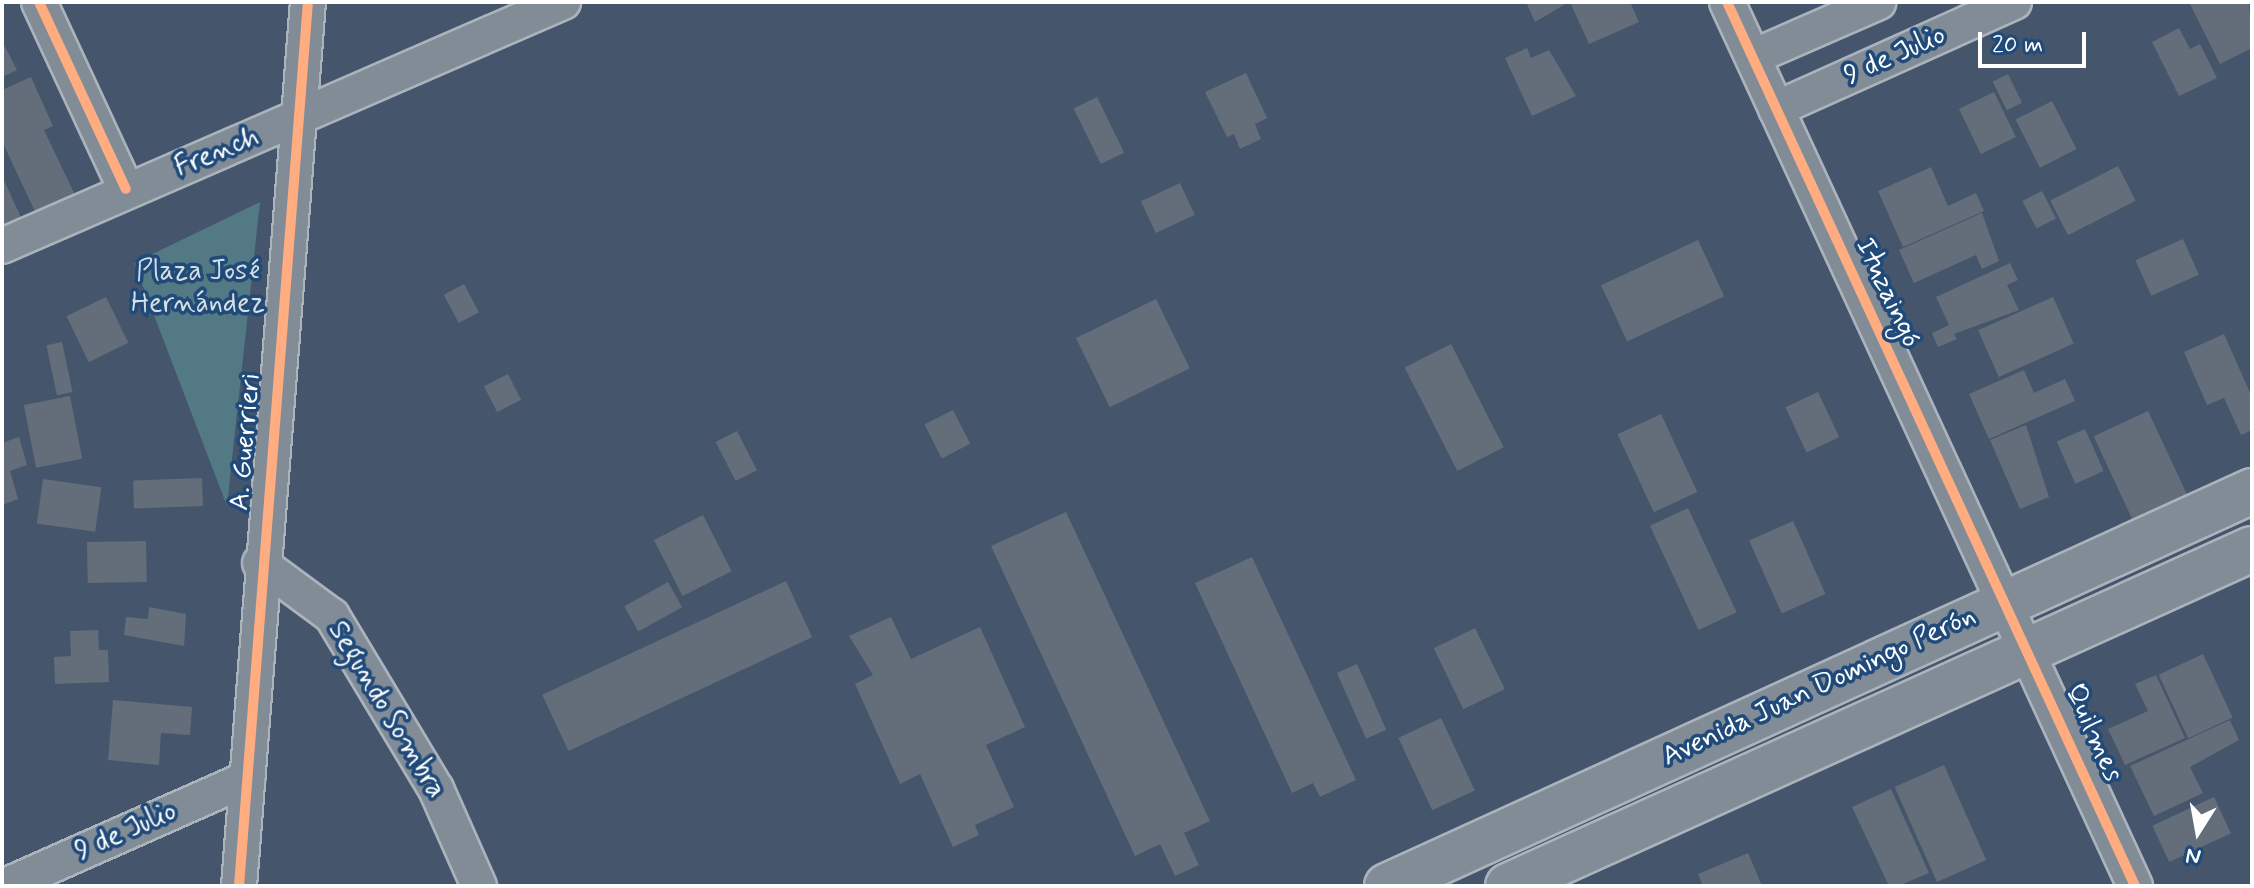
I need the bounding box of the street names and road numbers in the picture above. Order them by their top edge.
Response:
street label: 9 de Julio [1837,18,1953,94]
street label: French [170,121,264,185]
street label: Ituzaingó [1847,233,1927,353]
street label: A. Guerrieri [223,372,269,512]
street label: Avenida Juan Domingo Perón [1653,598,1985,776]
street label: Segundo Sombra [320,616,452,804]
street label: Quilmes [2057,679,2129,787]
street label: 9 de Julio [68,794,184,870]

